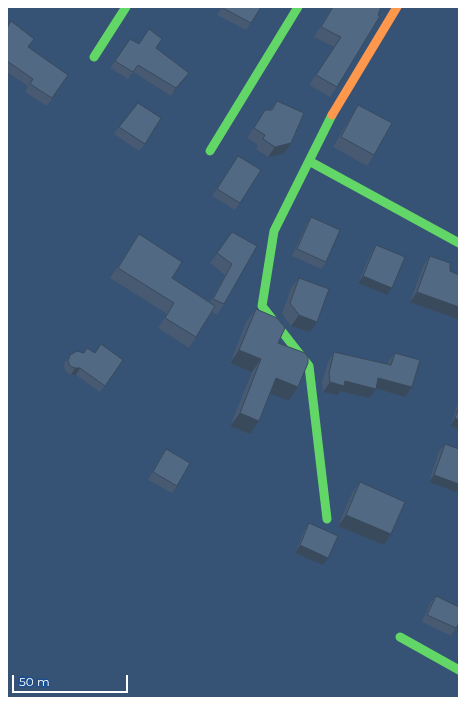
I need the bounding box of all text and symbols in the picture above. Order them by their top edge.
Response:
scale bar [14,667,130,693]
text: 50 m [19,674,50,689]

